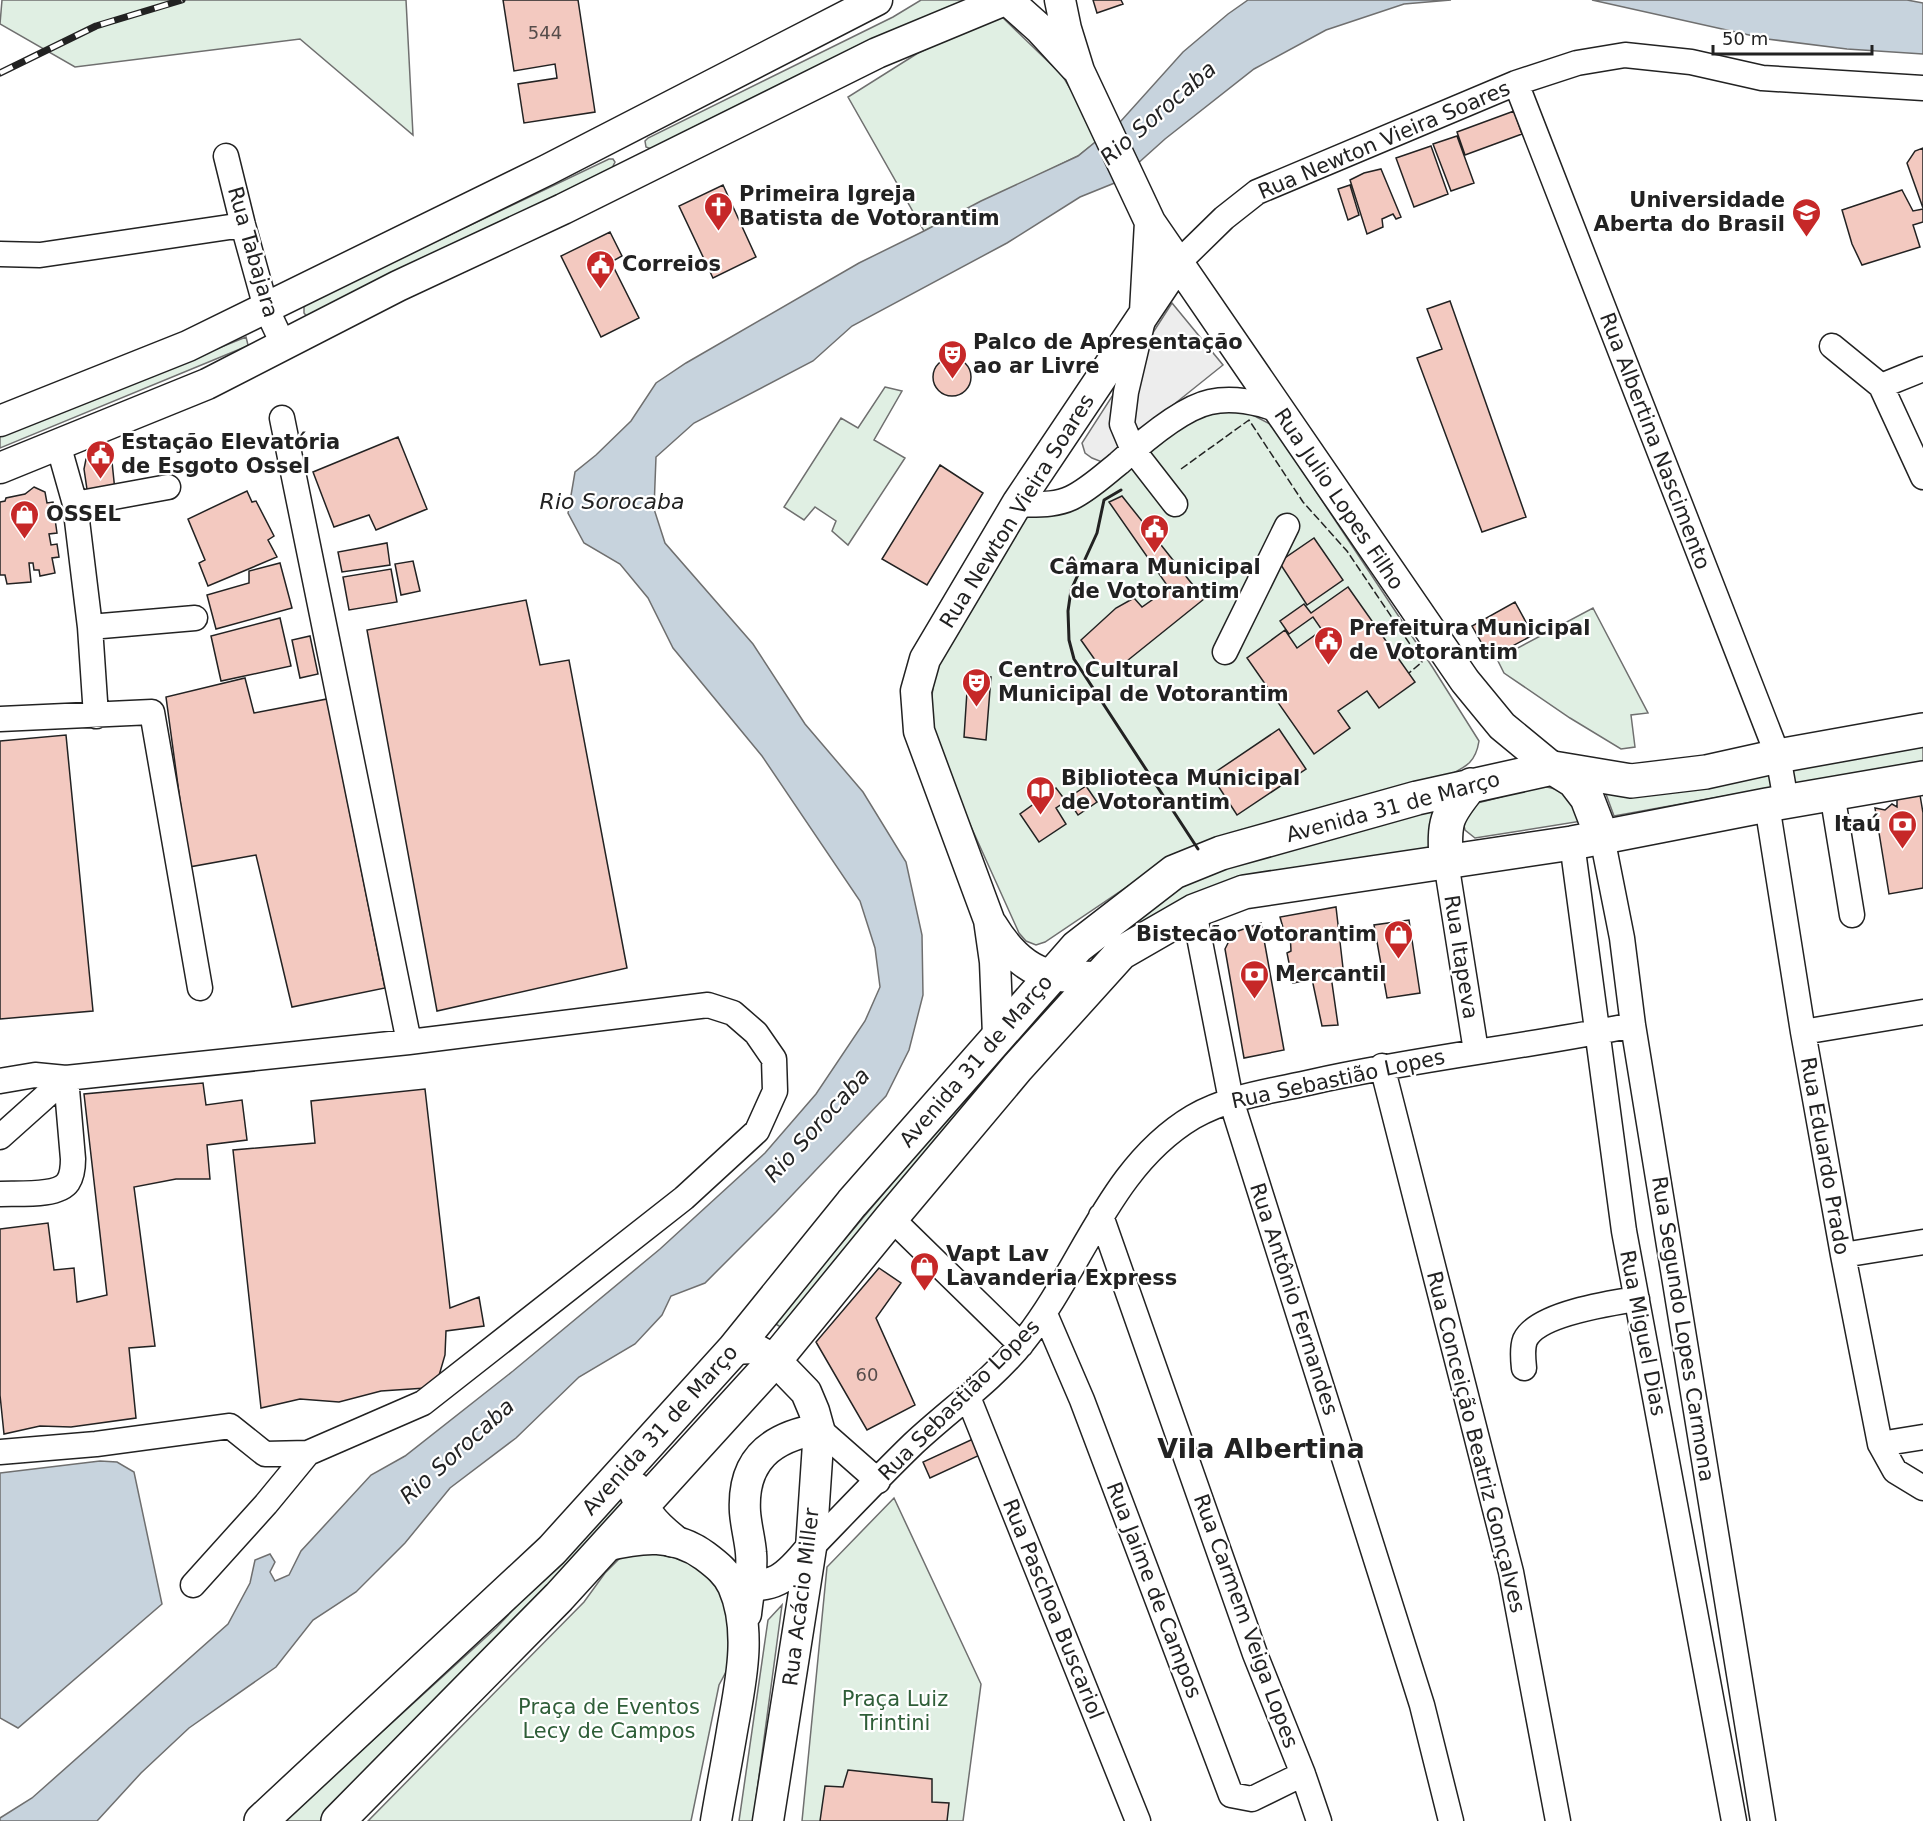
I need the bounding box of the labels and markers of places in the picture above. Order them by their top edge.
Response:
place label: Primeira Igreja Batista de Votorantim [739,182,1000,230]
place label: Universidade Aberta do Brasil [1593,188,1785,236]
church icon: Primeira Igreja Batista de Votorantim [702,190,734,232]
school or university icon: Universidade Aberta do Brasil [1790,196,1822,238]
public building icon: Correios [585,248,617,290]
place label: Correios [622,252,721,276]
place label: Palco de Apresentação ao ar Livre [973,330,1243,378]
theatre icon: Palco de Apresentação ao ar Livre [936,338,968,380]
place label: Estação Elevatória de Esgoto Ossel [121,430,340,478]
public building icon: Estação Elevatória de Esgoto Ossel [84,438,116,480]
shop icon: OSSEL [9,498,41,540]
place label: OSSEL [46,502,121,526]
public building icon: Câmara Municipal de Votorantim [1139,512,1171,554]
place label: Câmara Municipal de Votorantim [1049,555,1261,603]
place label: Prefeitura Municipal de Votorantim [1349,616,1590,664]
public building icon: Prefeitura Municipal de Votorantim [1312,624,1344,666]
place label: Centro Cultural Municipal de Votorantim [998,658,1289,706]
theatre icon: Centro Cultural Municipal de Votorantim [961,666,993,708]
place label: Biblioteca Municipal de Votorantim [1061,766,1300,814]
library icon: Biblioteca Municipal de Votorantim [1024,774,1056,816]
bank icon: Itaú [1886,808,1918,850]
place label: Itaú [1834,812,1881,836]
shop icon: Bistecão Votorantim [1382,918,1414,960]
place label: Bistecão Votorantim [1136,922,1377,946]
bank icon: Mercantil [1238,958,1270,1000]
place label: Mercantil [1275,962,1387,986]
place label: Vapt Lav Lavanderia Express [946,1242,1177,1290]
shop icon: Vapt Lav Lavanderia Express [909,1250,941,1292]

